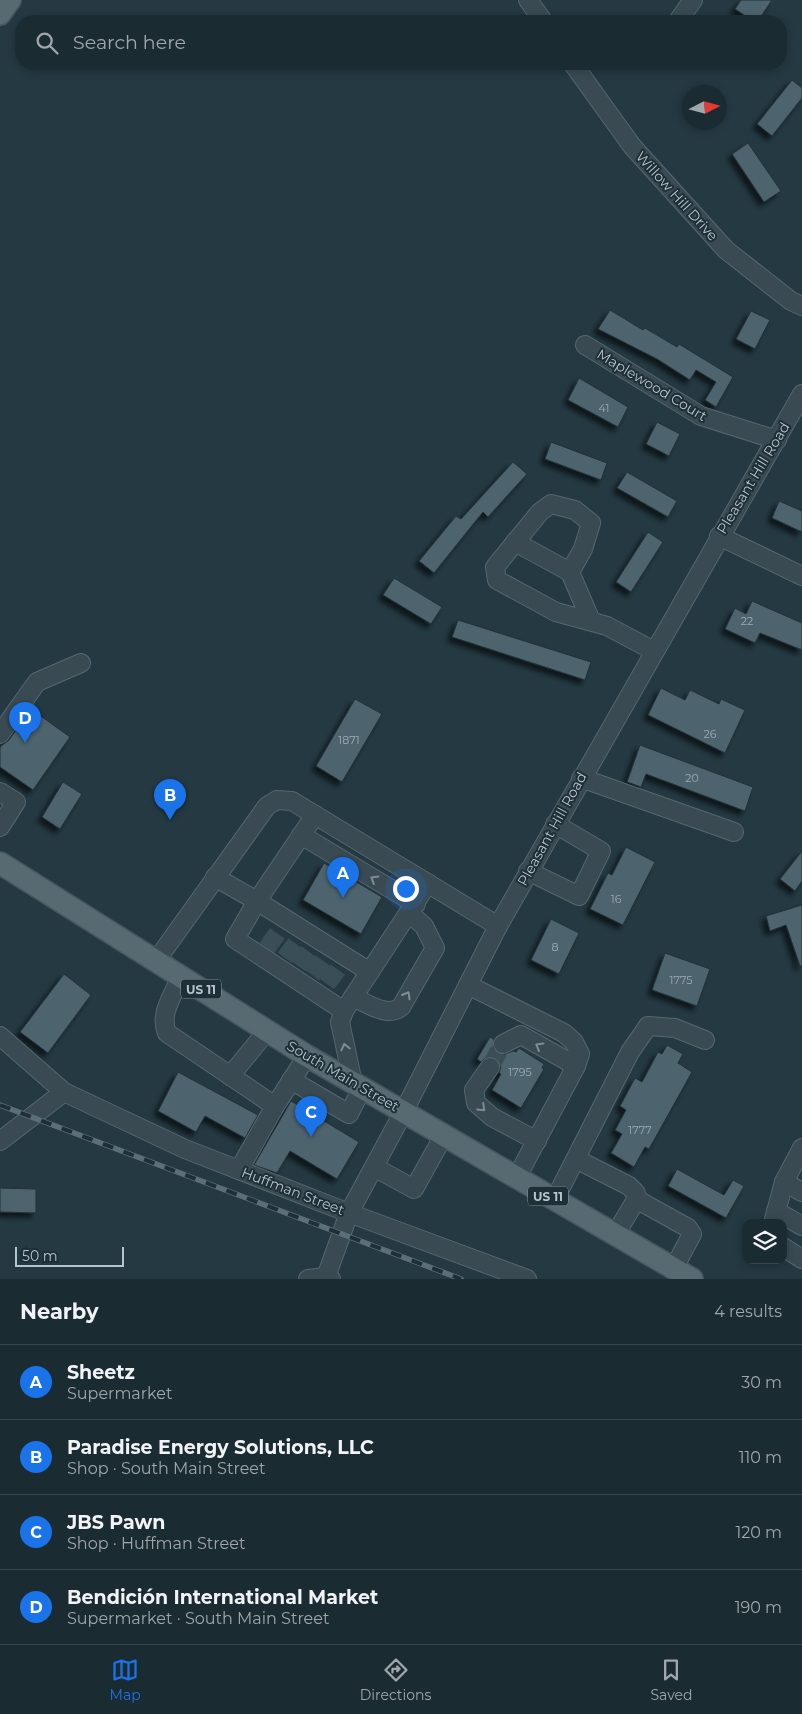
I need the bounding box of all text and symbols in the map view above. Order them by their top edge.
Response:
search box [15,15,787,70]
icon: search [33,29,61,57]
text: Search here [73,31,186,54]
north arrow [682,85,727,130]
street label: Willow Hill Drive [632,148,722,244]
street label: Maplewood Court [594,345,711,425]
house number: 41 [599,401,609,415]
street label: Pleasant Hill Road [713,419,793,537]
house number: 22 [741,614,753,628]
pin: D [9,702,41,743]
house number: 26 [704,727,717,741]
house number: 1871 [338,733,360,747]
street label: Pleasant Hill Road [513,769,591,889]
house number: 20 [685,771,699,785]
pin: B [154,779,186,820]
pin: A [327,857,359,898]
one-way arrow [371,875,380,885]
your location [393,876,419,902]
house number: 16 [611,892,622,906]
house number: 8 [551,940,559,954]
house number: 1775 [670,973,692,987]
road number: US 11 [181,980,221,999]
one-way arrow [401,991,411,1000]
street label: South Main Street [284,1037,403,1116]
one-way arrow [340,1042,351,1051]
one-way arrow [536,1043,545,1053]
house number: 1795 [508,1065,532,1079]
pin: C [295,1096,327,1137]
one-way arrow [476,1102,485,1111]
house number: 1777 [628,1123,652,1137]
street label: Huffman Street [239,1163,347,1219]
road number: US 11 [528,1186,568,1206]
map controls [742,1219,787,1264]
button: layers [742,1219,787,1264]
scale bar [15,1244,124,1267]
text: 50 m [22,1247,58,1265]
text: Nearby [20,1299,99,1324]
text: 4 results [714,1302,782,1321]
text: Sheetz [67,1361,135,1384]
text: A [30,1373,42,1392]
text: 30 m [741,1373,782,1392]
text: Supermarket [67,1384,173,1403]
text: Paradise Energy Solutions, LLC [67,1436,374,1459]
text: B [30,1448,42,1467]
text: 110 m [739,1448,782,1467]
text: Shop · South Main Street [67,1459,266,1478]
text: JBS Pawn [67,1511,165,1534]
text: C [30,1523,42,1542]
text: 120 m [735,1523,782,1542]
text: Shop · Huffman Street [67,1534,245,1553]
text: Bendición International Market [67,1586,378,1609]
text: D [29,1598,43,1617]
text: 190 m [735,1598,782,1617]
text: Supermarket · South Main Street [67,1609,329,1628]
tab: Map [110,1656,141,1704]
tab: Directions [360,1656,431,1704]
tab: Saved [650,1656,692,1704]

